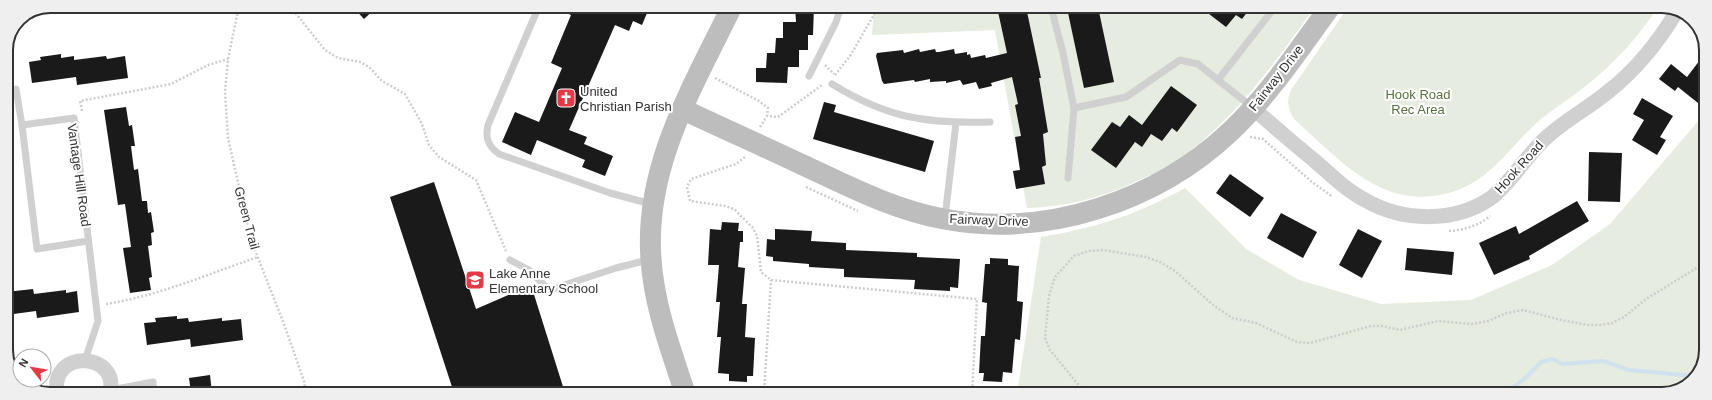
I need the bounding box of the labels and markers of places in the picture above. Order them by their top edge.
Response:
place label: United Christian Parish [580,84,672,114]
church icon: United Christian Parish [555,87,577,109]
place label: Lake Anne Elementary School [489,266,598,296]
school or university icon: Lake Anne Elementary School [464,269,486,291]

